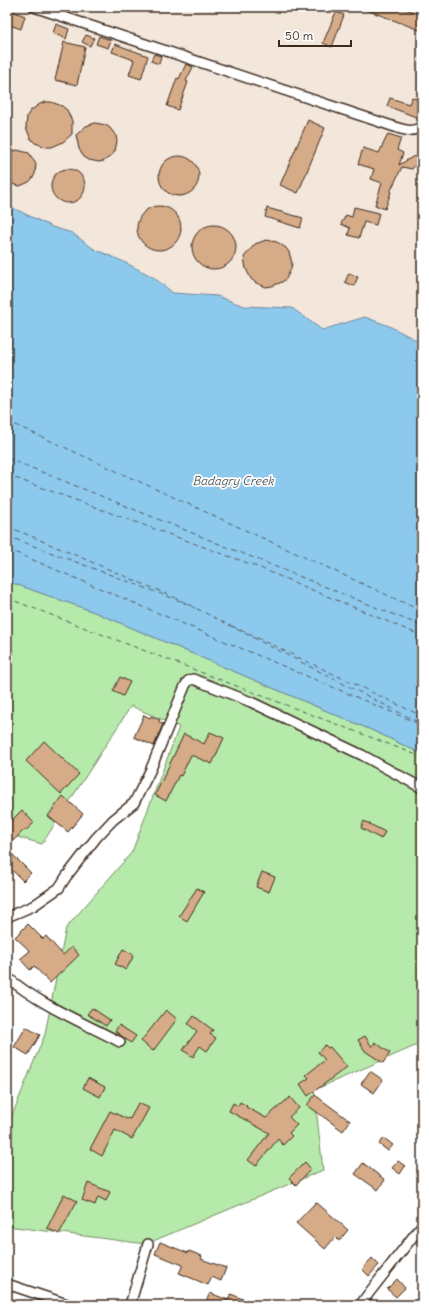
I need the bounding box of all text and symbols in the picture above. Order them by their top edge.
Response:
scale bar [279,22,351,48]
text: 50 m [285,28,314,43]
water label: Badagry Creek [192,473,274,488]

